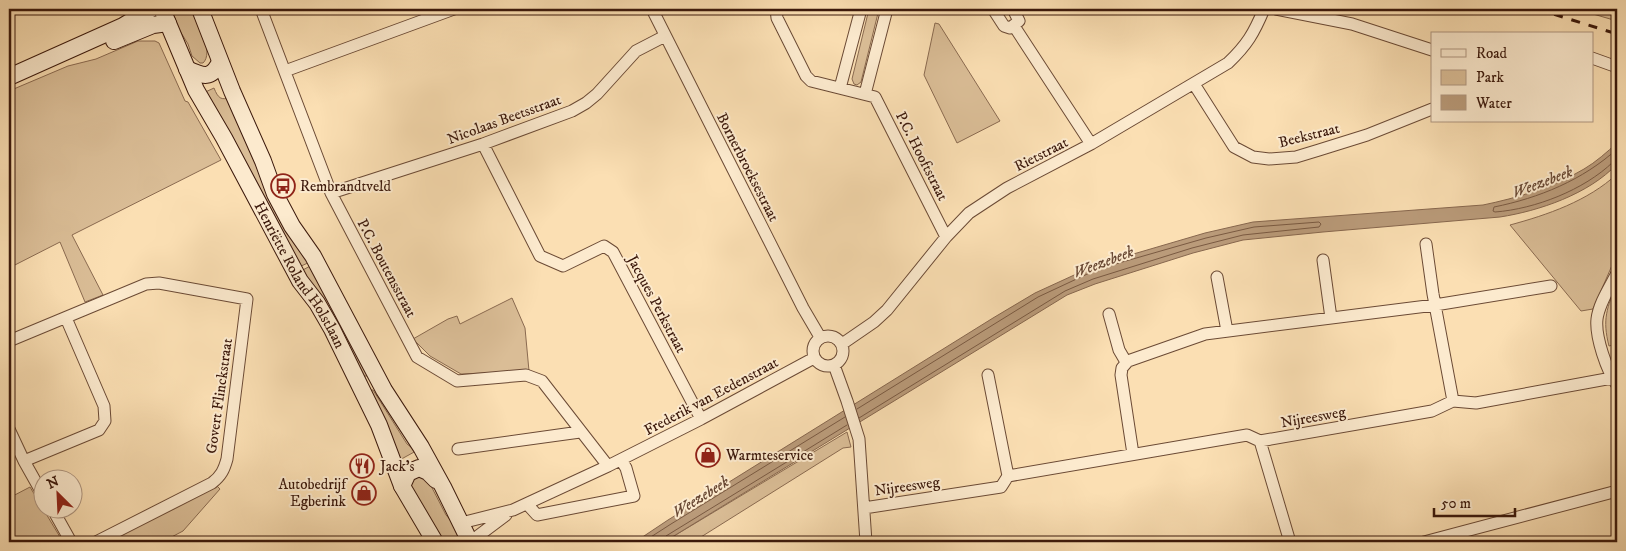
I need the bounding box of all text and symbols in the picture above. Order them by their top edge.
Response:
legend [1431,32,1594,122]
text: Road [1476,44,1508,63]
text: Park [1476,68,1505,87]
street label: Nicolaas Beetsstraat [445,90,564,149]
text: Water [1475,94,1512,113]
street label: P.C. Hooftstraat [891,108,952,204]
street label: Bornerbroeksestraat [712,110,783,225]
street label: Beekstraat [1277,119,1342,152]
street label: Rietstraat [1011,133,1071,176]
water label: Weezebeek [1509,161,1576,203]
bus stop icon: Rembrandtveld [270,173,296,199]
place label: Rembrandtveld [300,177,392,196]
street label: Henriëtte Roland Holstlaan [250,198,349,352]
street label: P.C. Boutensstraat [353,216,421,321]
water label: Weezebeek [1070,241,1137,283]
street label: Jacques Perkstraat [622,250,690,357]
street label: Govert Flinckstraat [202,337,237,455]
street label: Frederik van Eedenstraat [641,353,782,440]
street label: Nijreesweg [1279,402,1348,433]
shop icon: Warmteservice [695,442,721,468]
place label: Warmteservice [725,446,813,465]
restaurant icon: Jack's [349,453,375,479]
place label: Jack's [378,457,415,476]
north arrow [32,468,82,518]
water label: Weezebeek [668,471,733,522]
text: N [44,472,62,494]
street label: Nijreesweg [873,472,941,500]
place label: Autobedrijf Egberink [279,475,348,511]
shop icon: Autobedrijf Egberink [351,480,377,506]
scale bar [1434,486,1515,518]
text: 50 m [1441,494,1471,513]

